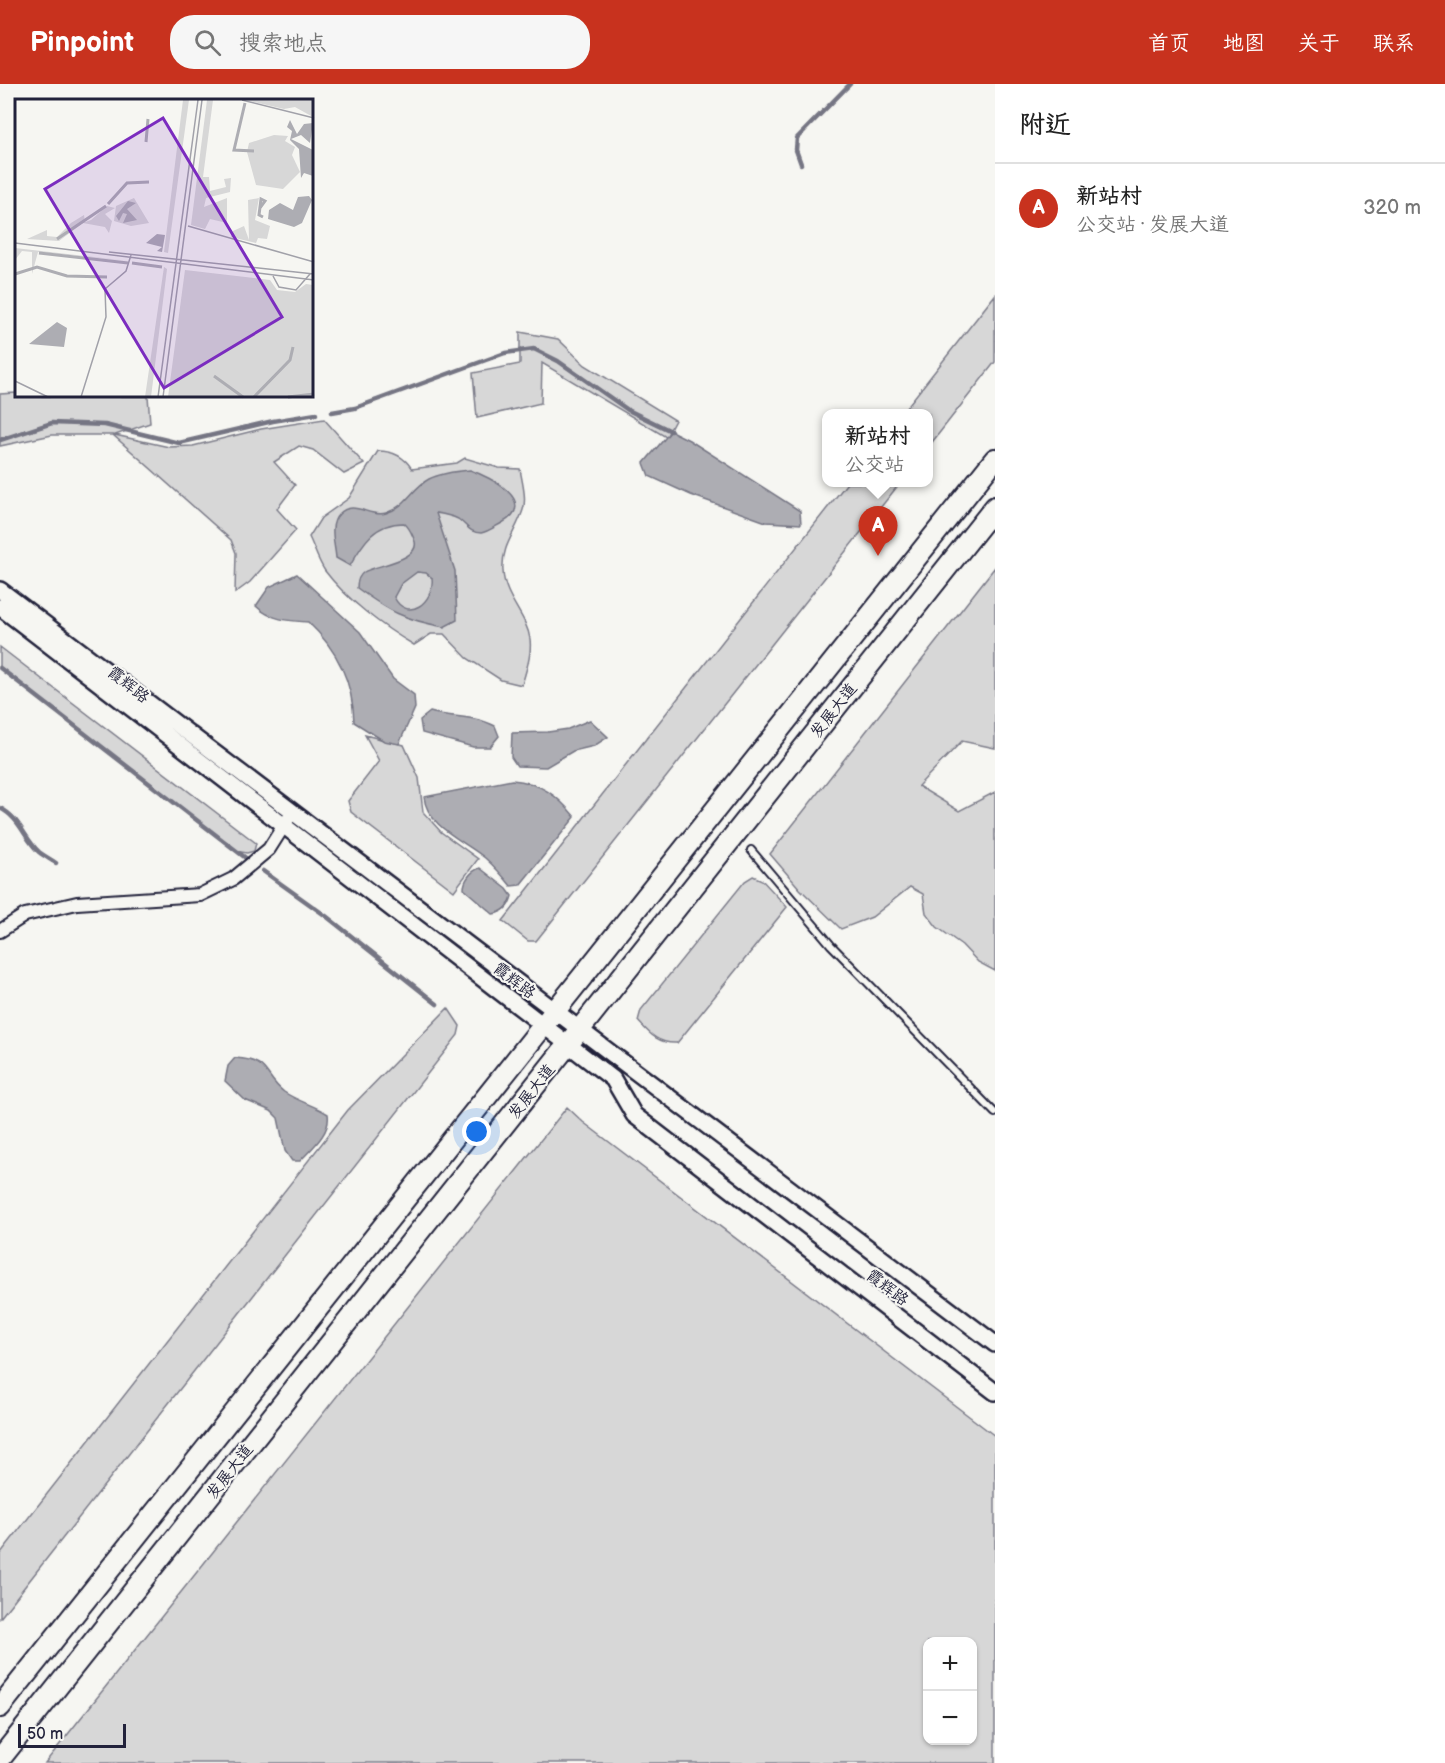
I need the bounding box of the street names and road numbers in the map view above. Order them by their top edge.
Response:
street label: 霞辉路 [103,663,153,707]
street label: 发展大道 [807,680,861,742]
street label: 霞辉路 [489,959,539,1003]
street label: 发展大道 [505,1061,559,1123]
street label: 霞辉路 [862,1266,912,1310]
street label: 发展大道 [203,1441,257,1503]

